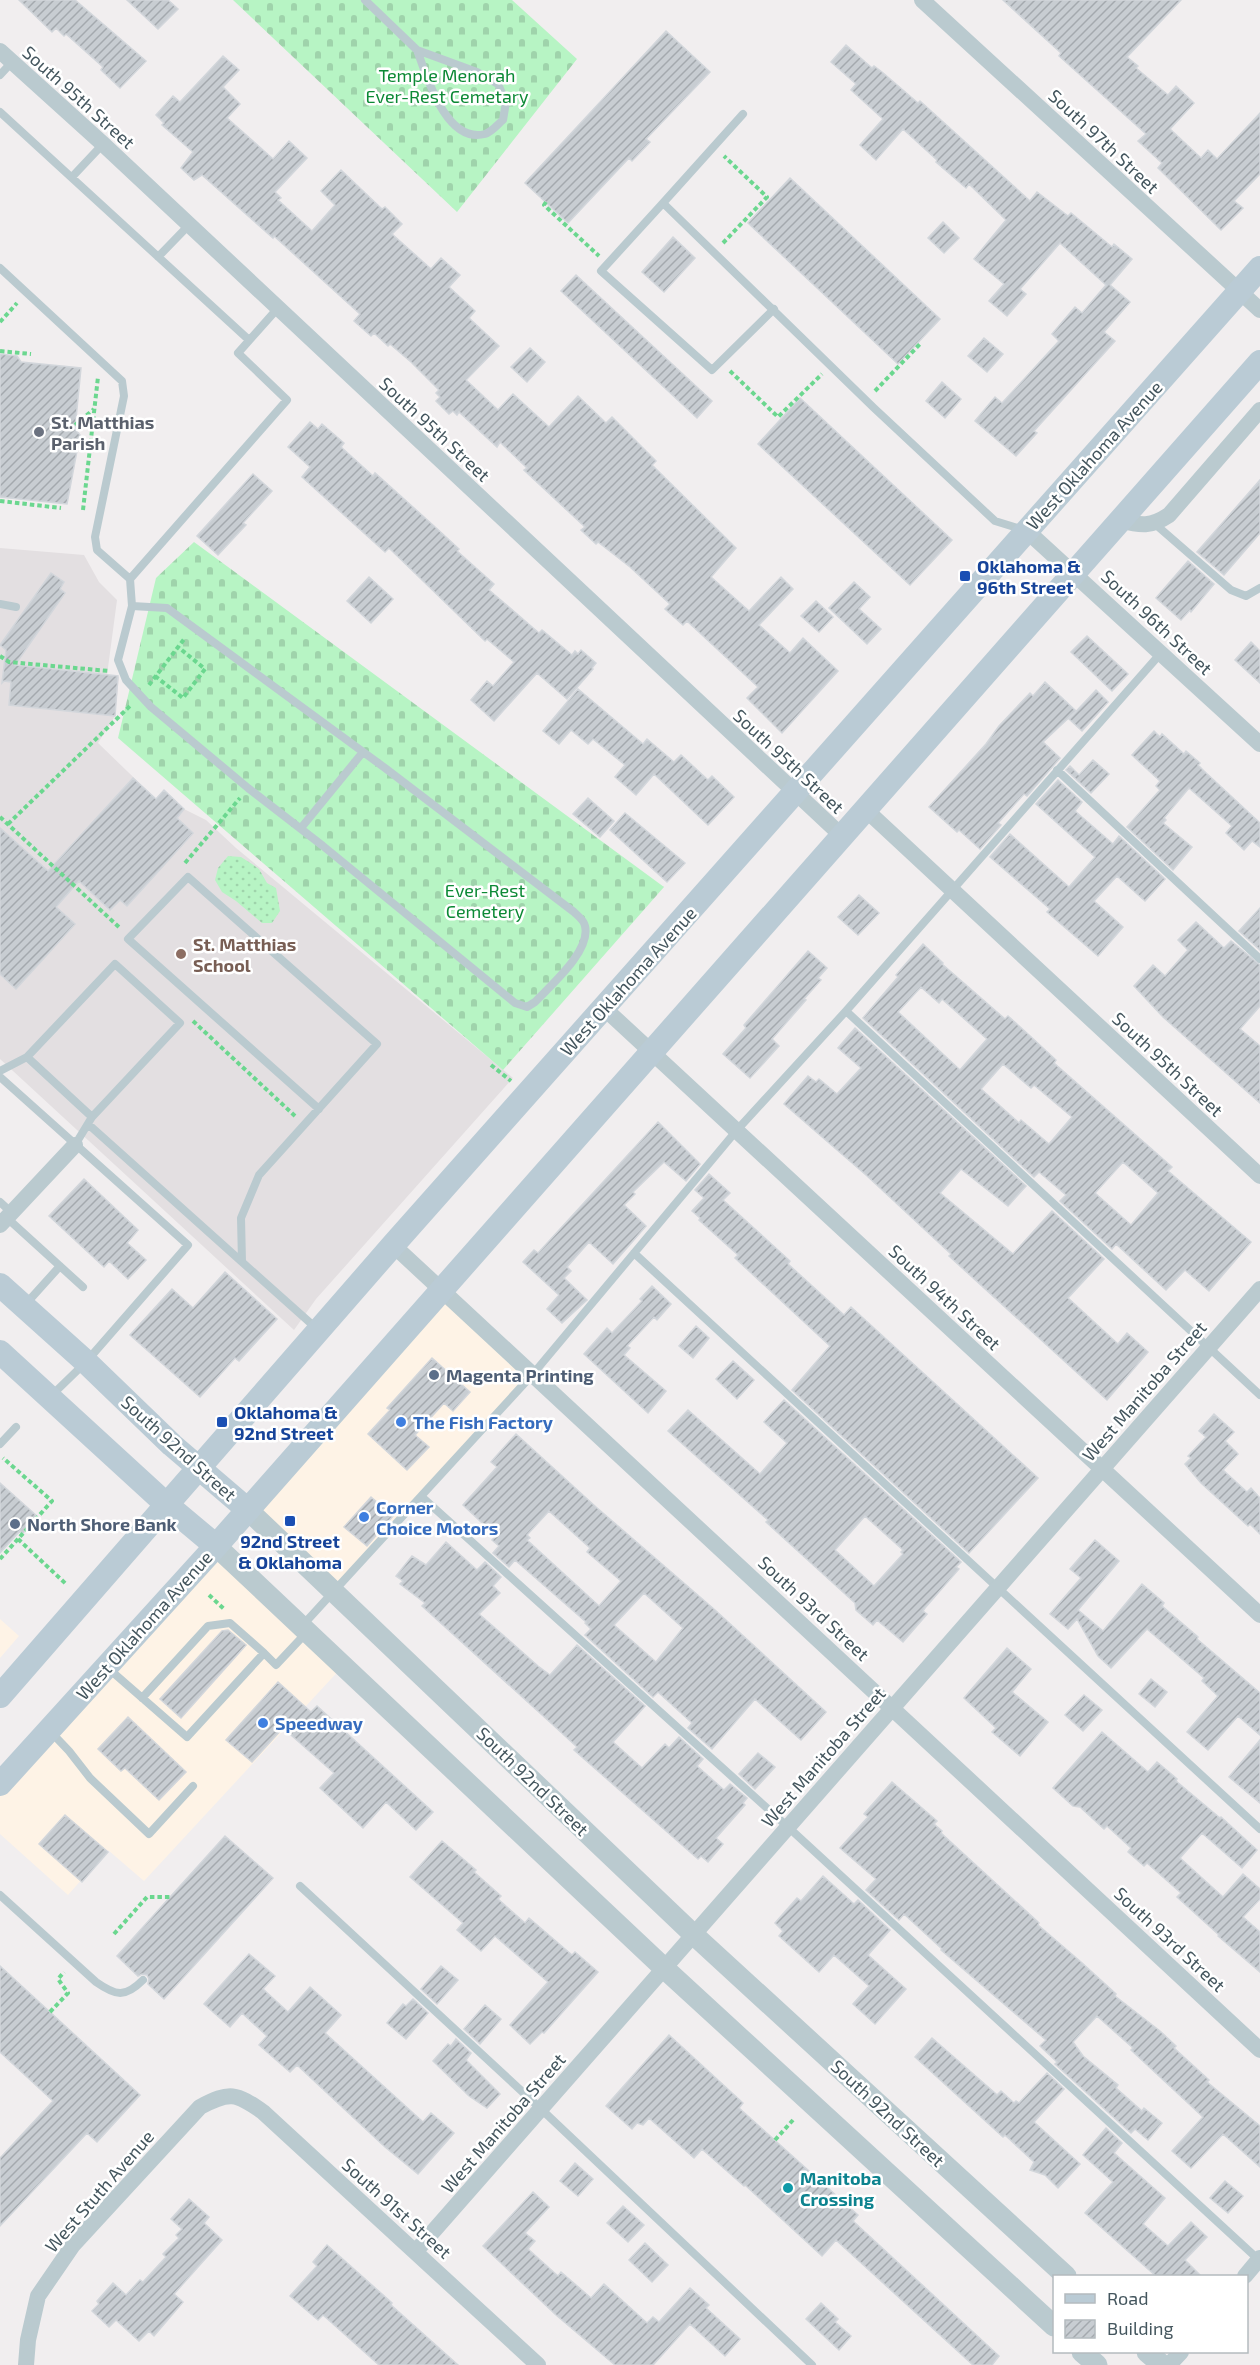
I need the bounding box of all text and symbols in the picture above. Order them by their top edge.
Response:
street label: South 95th Street [18,41,140,153]
park label: Temple Menorah Ever-Rest Cemetary [365,64,529,107]
street label: South 97th Street [1044,84,1164,198]
street label: South 95th Street [375,372,495,486]
street label: West Oklahoma Avenue [1021,376,1167,534]
place label: St. Matthias Parish [51,411,154,454]
marker: St. Matthias Parish [32,425,46,439]
place label: Oklahoma & 96th Street [977,555,1081,598]
street label: South 96th Street [1097,565,1217,679]
marker: Oklahoma & 96th Street [958,569,972,583]
street label: South 95th Street [729,704,849,818]
park label: Ever-Rest Cemetery [445,879,525,922]
street label: West Oklahoma Avenue [555,902,701,1060]
place label: St. Matthias School [193,933,296,976]
marker: St. Matthias School [174,947,188,961]
street label: South 95th Street [1108,1007,1228,1121]
street label: South 94th Street [885,1240,1005,1354]
street label: West Manitoba Street [1077,1316,1211,1465]
place label: Magenta Printing [446,1364,594,1386]
marker: Magenta Printing [427,1368,441,1382]
street label: South 92nd Street [117,1391,241,1505]
place label: Oklahoma & 92nd Street [234,1401,338,1444]
place label: The Fish Factory [413,1411,554,1433]
marker: Oklahoma & 92nd Street [215,1415,229,1429]
marker: The Fish Factory [394,1415,408,1429]
place label: Corner Choice Motors [376,1496,498,1539]
marker: Corner Choice Motors [357,1510,371,1524]
place label: North Shore Bank [27,1513,177,1535]
marker: 92nd Street & Oklahoma [283,1514,297,1528]
marker: North Shore Bank [8,1517,22,1531]
place label: 92nd Street & Oklahoma [238,1530,342,1573]
street label: West Oklahoma Avenue [71,1546,217,1704]
street label: South 93rd Street [754,1551,874,1665]
street label: West Manitoba Street [756,1682,890,1831]
place label: Speedway [275,1712,364,1734]
marker: Speedway [256,1716,270,1730]
street label: South 92nd Street [472,1722,594,1840]
street label: South 93rd Street [1110,1882,1230,1996]
street label: West Manitoba Street [436,2048,570,2197]
street label: South 92nd Street [827,2055,949,2171]
street label: West Stuth Avenue [40,2125,158,2257]
street label: South 91st Street [338,2153,456,2263]
place label: Manitoba Crossing [800,2167,881,2210]
marker: Manitoba Crossing [781,2181,795,2195]
legend [1053,2275,1248,2353]
text: Road [1107,2287,1148,2309]
text: Building [1107,2317,1174,2339]

